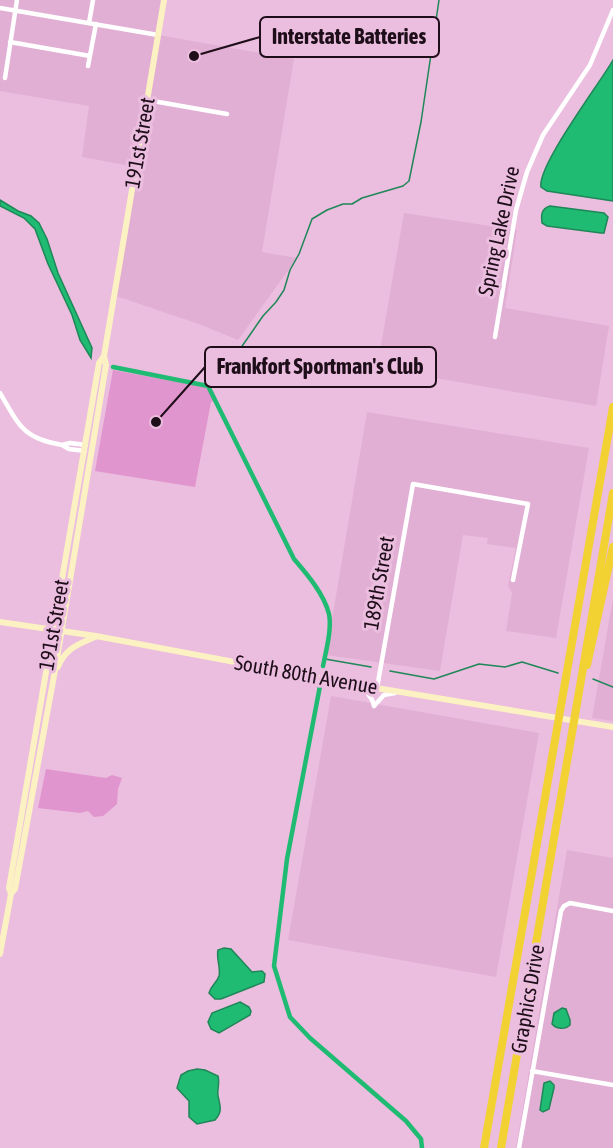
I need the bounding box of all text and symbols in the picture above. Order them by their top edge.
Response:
callout: Interstate Batteries [260,17,439,57]
text: Interstate Batteries [272,23,427,49]
street label: 191st Street [119,95,159,190]
street label: Spring Lake Drive [473,164,523,298]
callout: Frankfort Sportman's Club [205,347,436,387]
text: Frankfort Sportman's Club [216,353,424,379]
street label: 189th Street [358,534,398,632]
street label: 191st Street [33,577,73,672]
street label: South 80th Avenue [233,650,380,698]
street label: Graphics Drive [506,942,548,1055]

